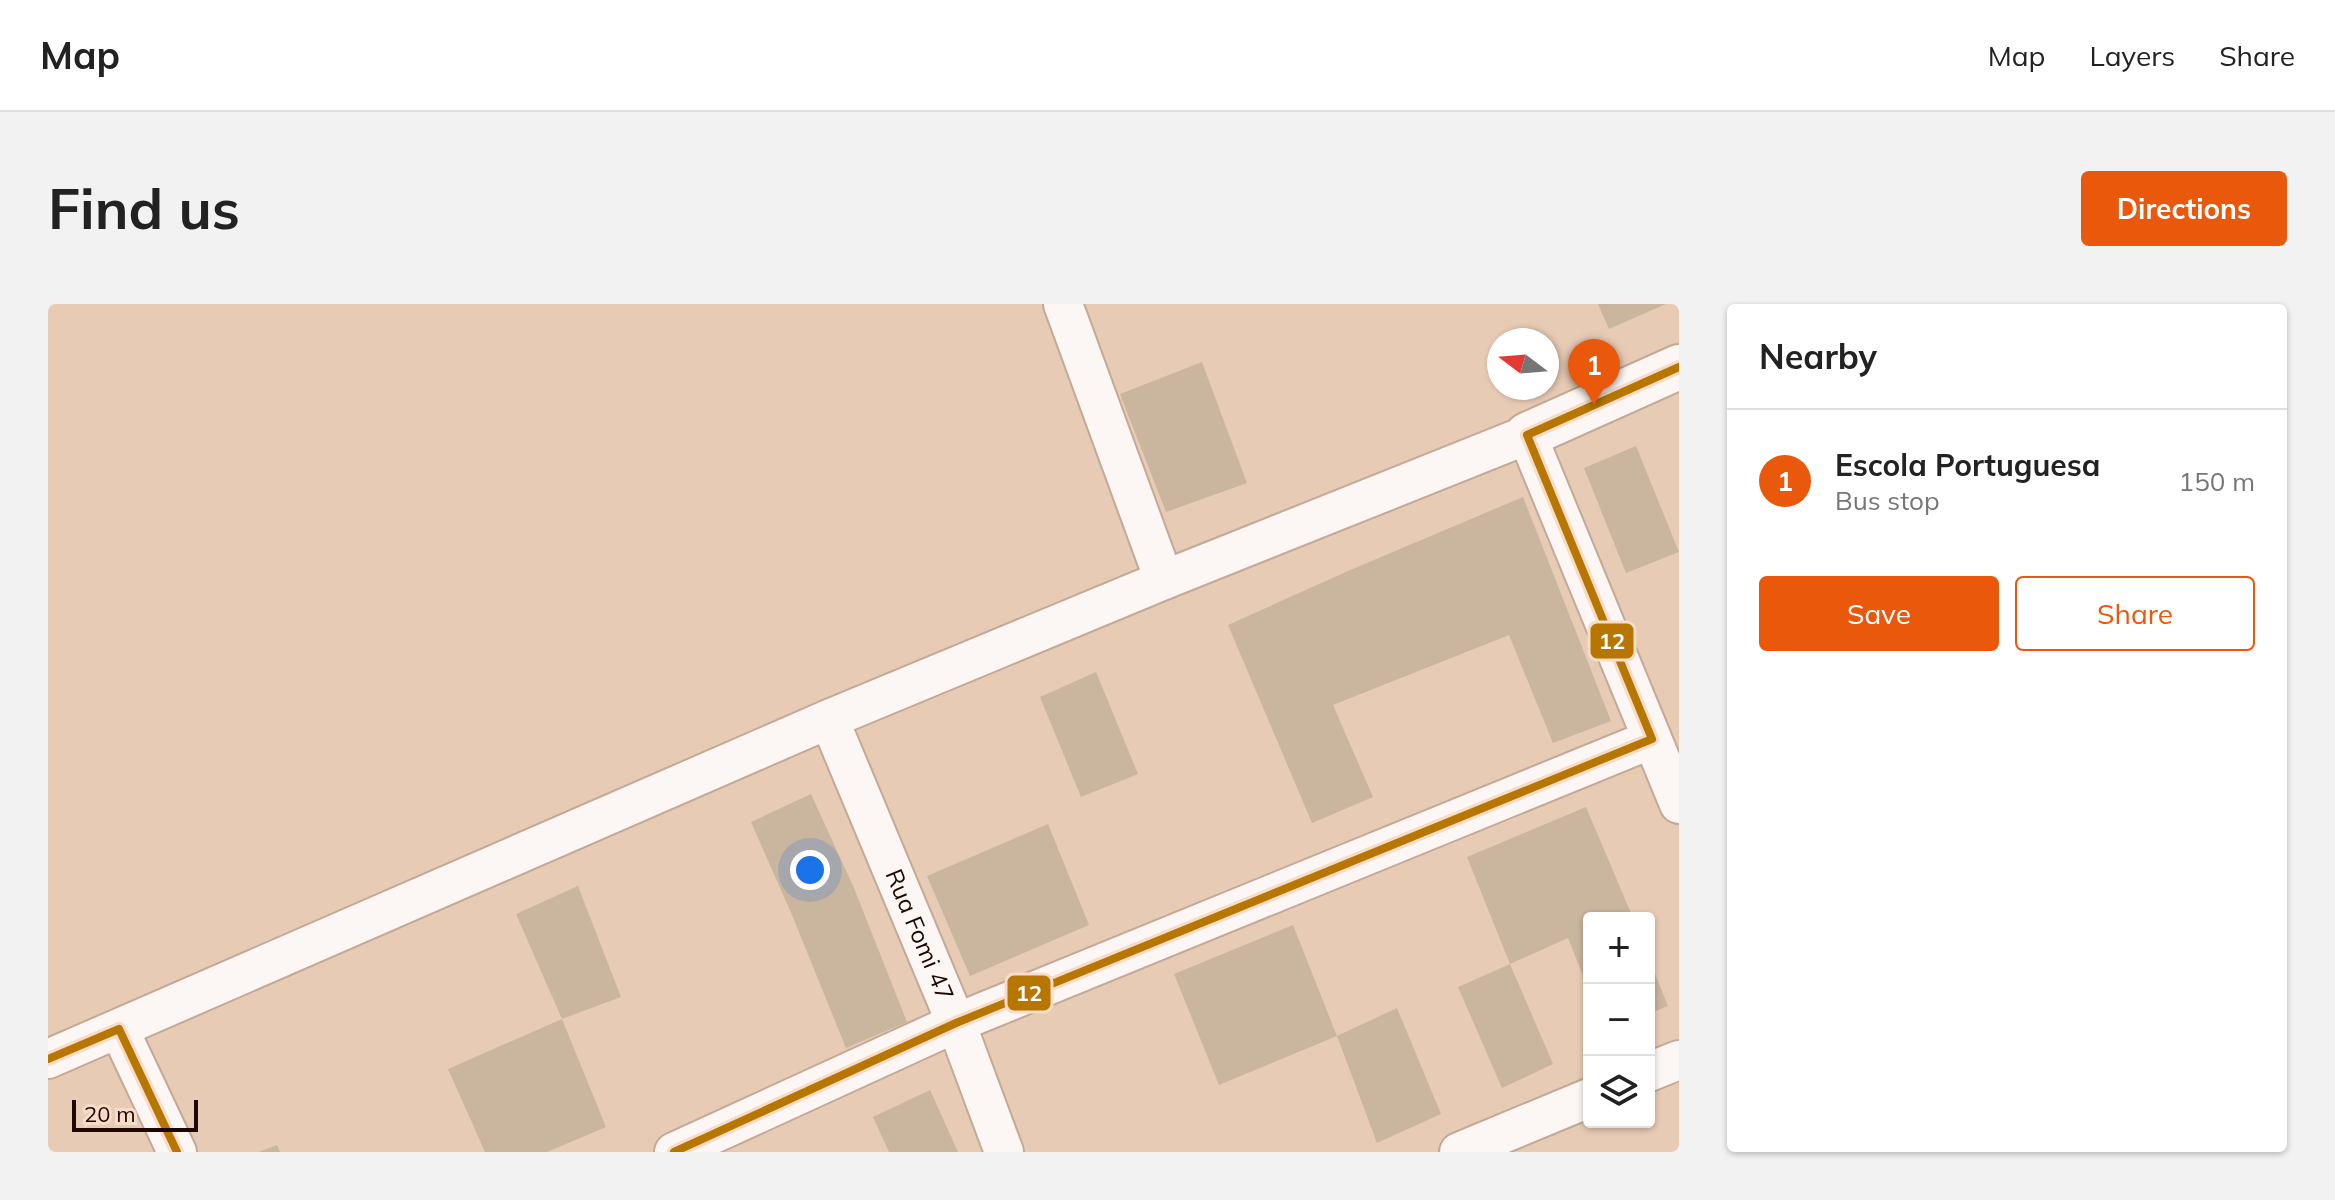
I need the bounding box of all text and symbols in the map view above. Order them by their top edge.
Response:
text: Map [40,31,120,79]
text: Map [1988,38,2045,73]
text: Layers [2089,38,2175,73]
text: Share [2219,38,2295,73]
button: Directions [2081,171,2287,246]
text: Find us [48,173,240,243]
north arrow [1487,328,1559,400]
text: Nearby [1759,335,1877,378]
pin: 1 [1568,339,1620,405]
text: Escola Portuguesa [1835,446,2100,484]
text: 1 [1777,465,1793,498]
text: 150 m [2179,465,2255,498]
text: Bus stop [1835,484,1940,517]
button: Save [1759,576,1999,651]
button: Share [2015,576,2255,651]
line badge: 12 [1589,622,1635,660]
text: 12 [1599,627,1625,655]
your location [790,850,830,890]
street label: Rua Fomi 47 [879,864,961,1005]
map controls [1583,912,1655,1128]
button: + [1583,912,1655,984]
line badge: 12 [1006,974,1052,1012]
text: 12 [1016,979,1042,1007]
button: − [1583,984,1655,1056]
button: layers [1583,1056,1655,1128]
scale bar [72,1096,198,1132]
text: 20 m [84,1100,135,1128]

